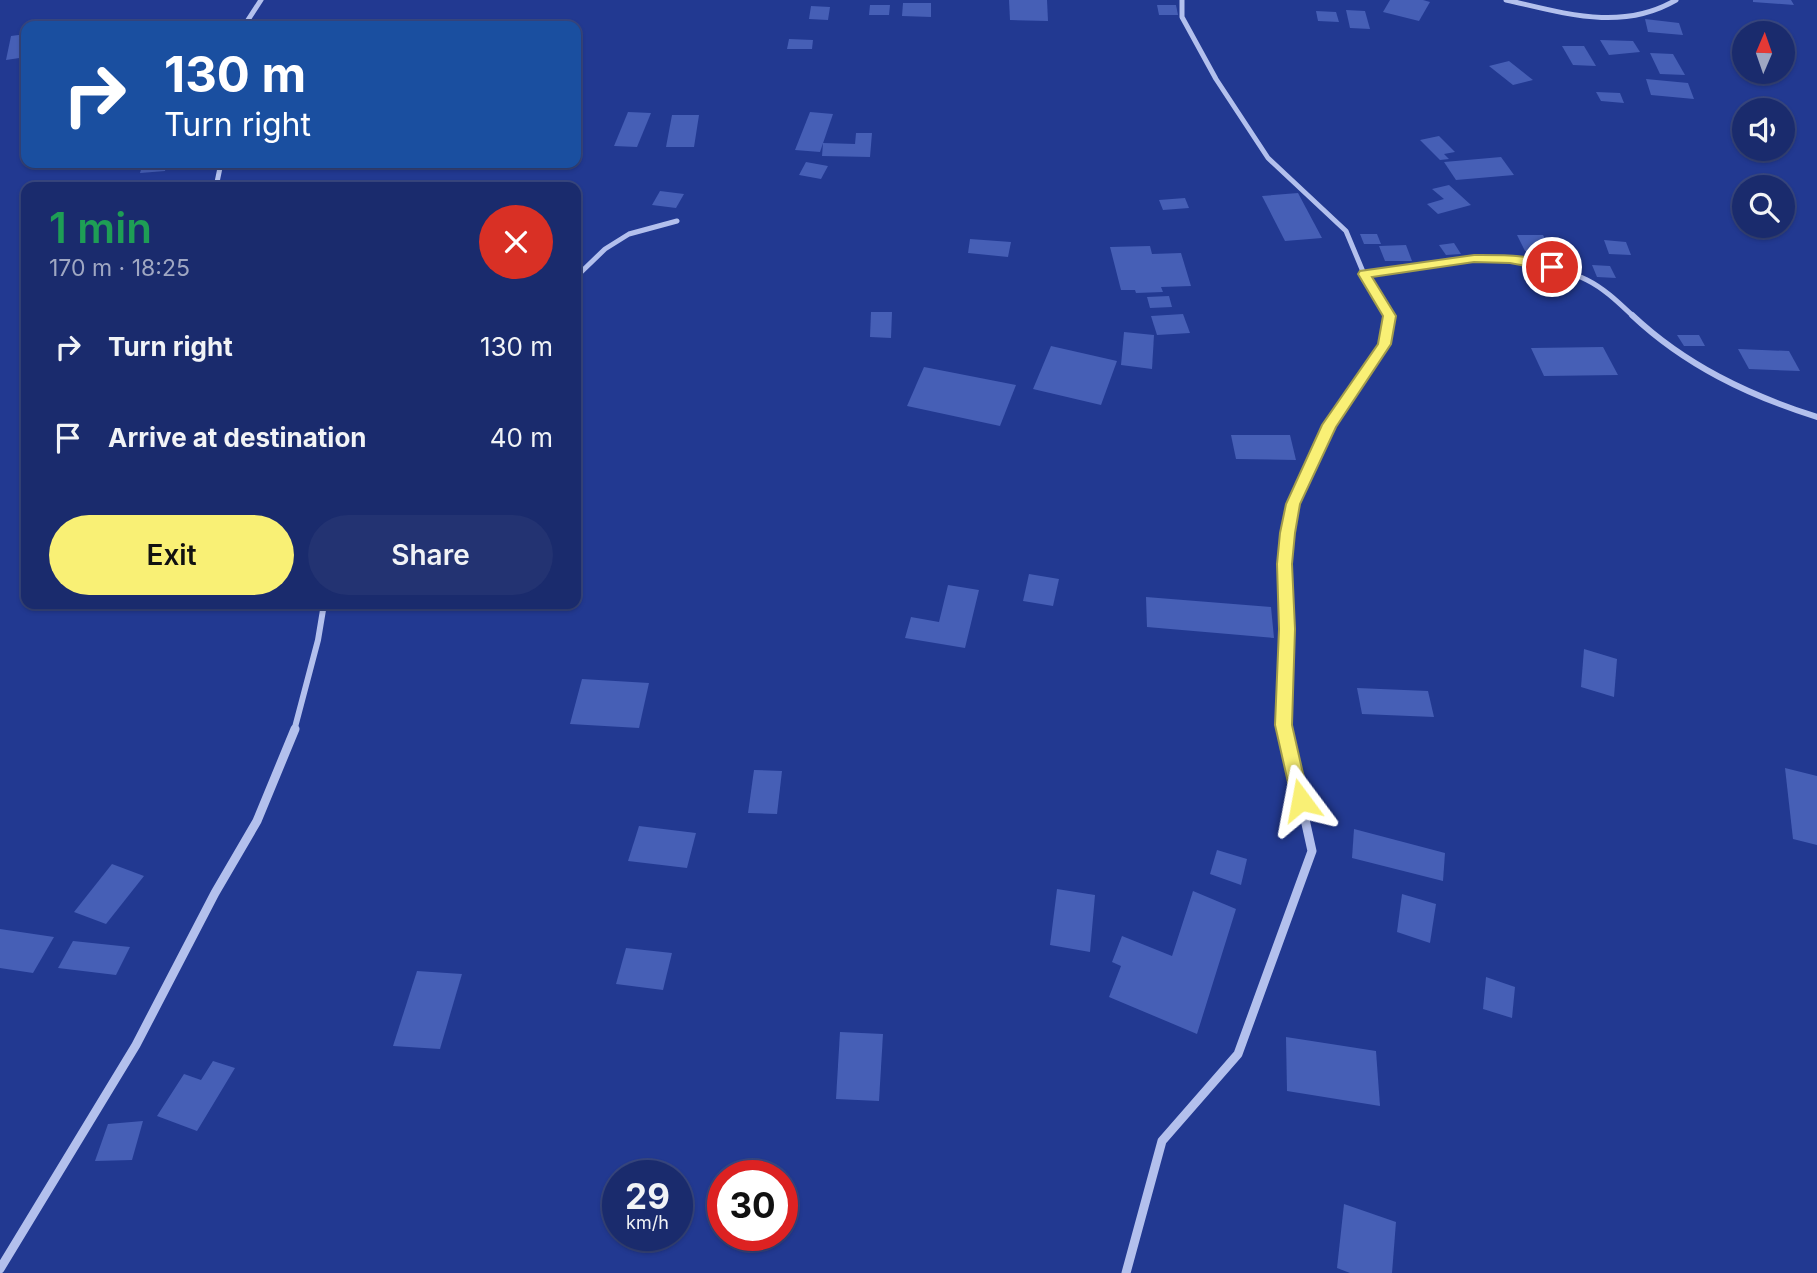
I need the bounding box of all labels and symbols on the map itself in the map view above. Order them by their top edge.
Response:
north arrow [1732,21,1796,84]
pin [1522,237,1582,297]
position arrow [1264,763,1338,837]
speed limit sign: 30 [707,1160,798,1251]

